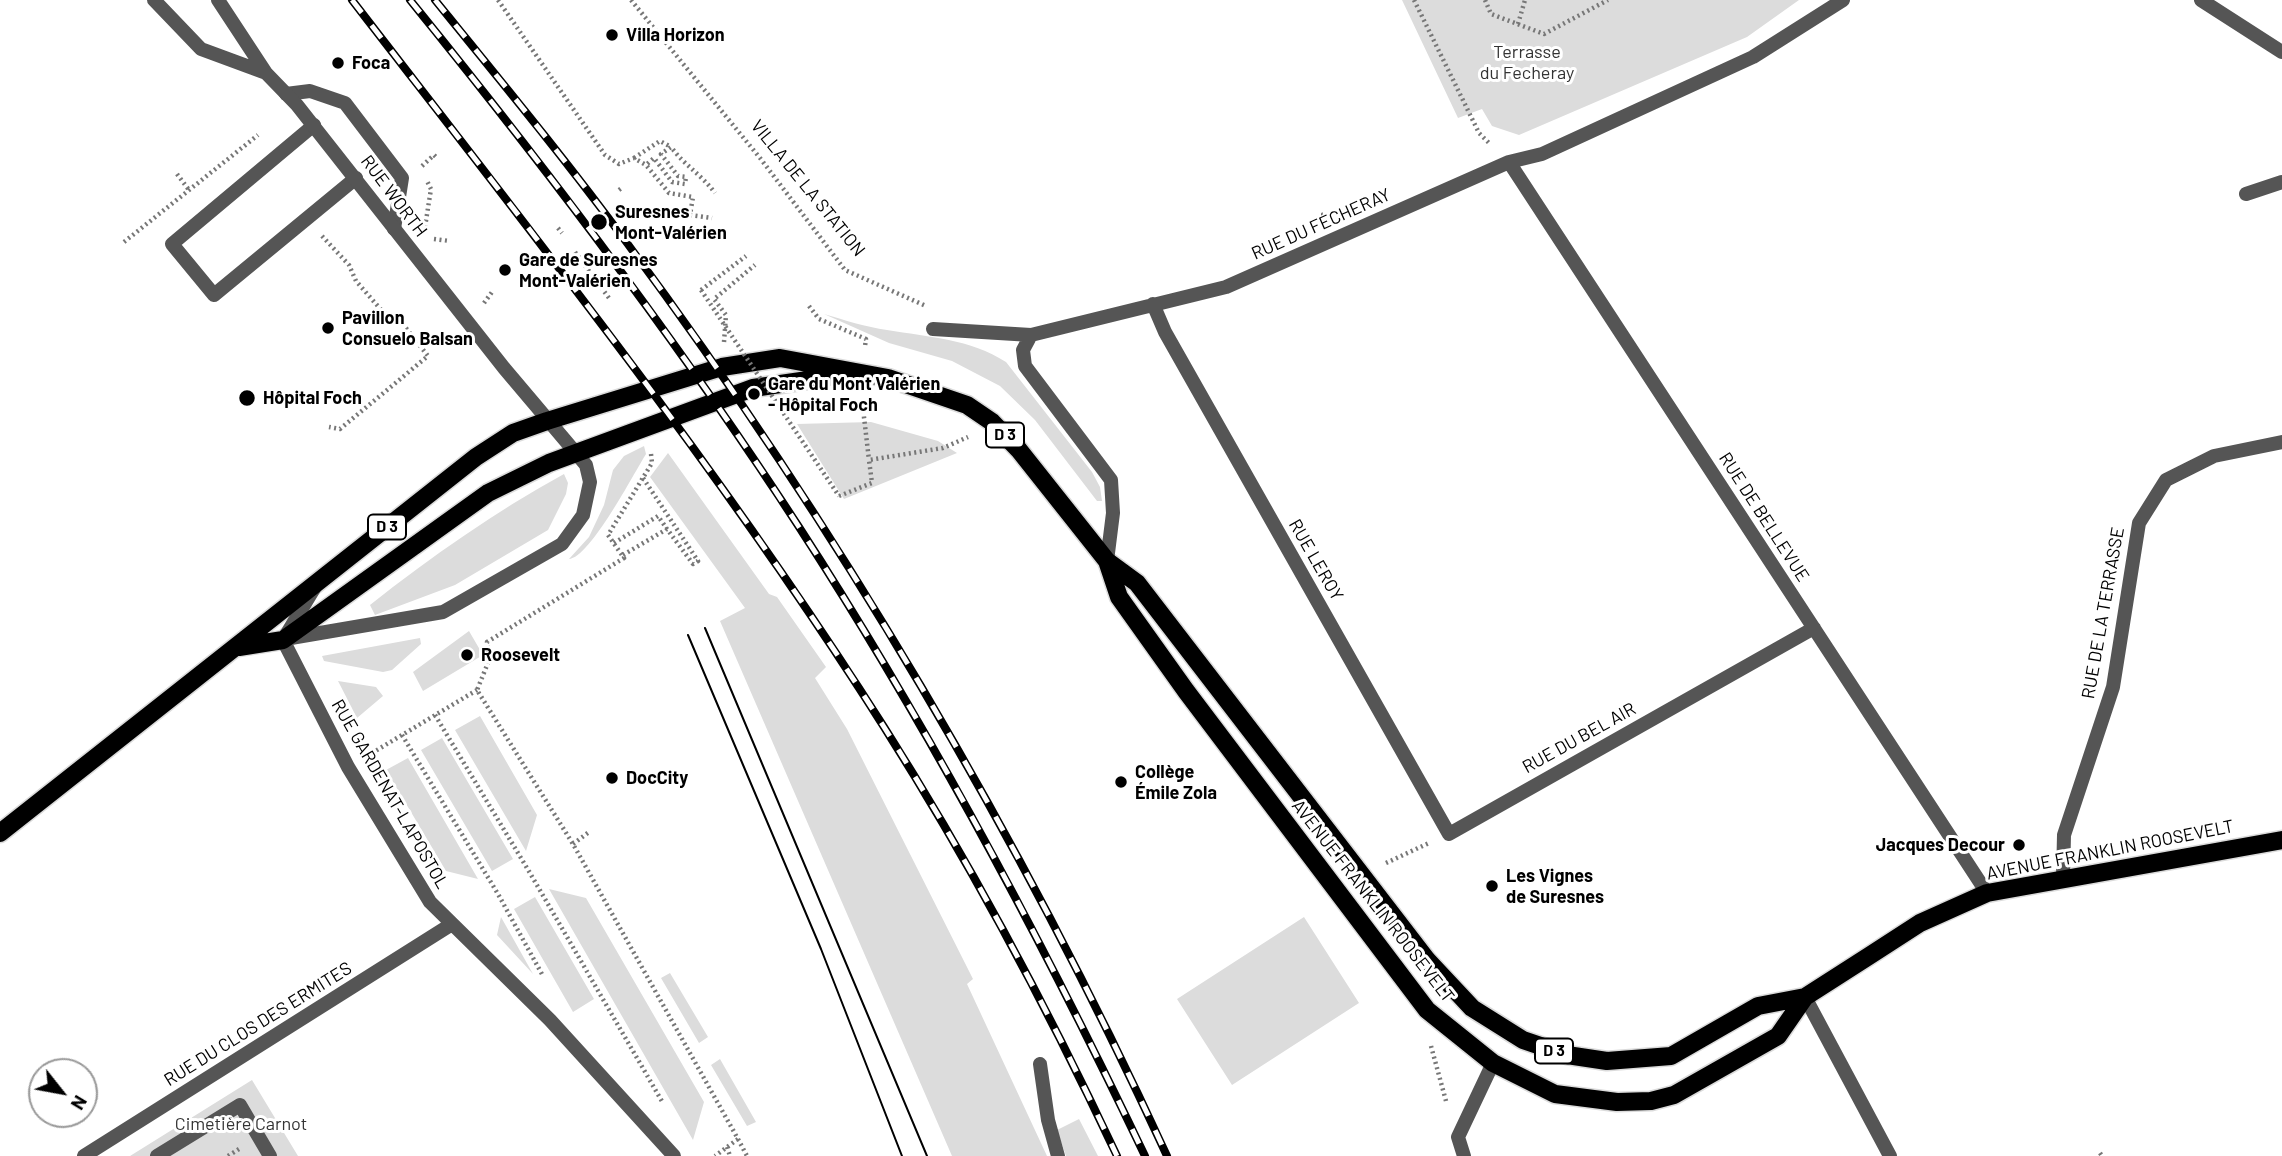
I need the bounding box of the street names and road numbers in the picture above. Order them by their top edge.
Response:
street label: VILLA DE LA STATION [746,115,870,261]
street label: RUE WORTH [356,151,432,241]
street label: RUE DU FÉCHERAY [1248,184,1394,264]
road number: D 3 [986,422,1024,448]
street label: RUE DE BELLEVUE [1714,448,1814,586]
road number: D 3 [368,514,406,540]
street label: RUE LEROY [1284,515,1348,605]
street label: RUE DE LA TERRASSE [2077,525,2129,701]
street label: RUE GARDENAT-LAPOSTOL [327,696,453,892]
street label: RUE DU BEL AIR [1519,698,1639,778]
street label: AVENUE FRANKLIN ROOSEVELT [1287,795,1459,1007]
street label: AVENUE FRANKLIN ROOSEVELT [1985,815,2235,885]
street label: RUE DU CLOS DES ERMITES [160,957,356,1091]
road number: D 3 [1535,1038,1573,1064]

